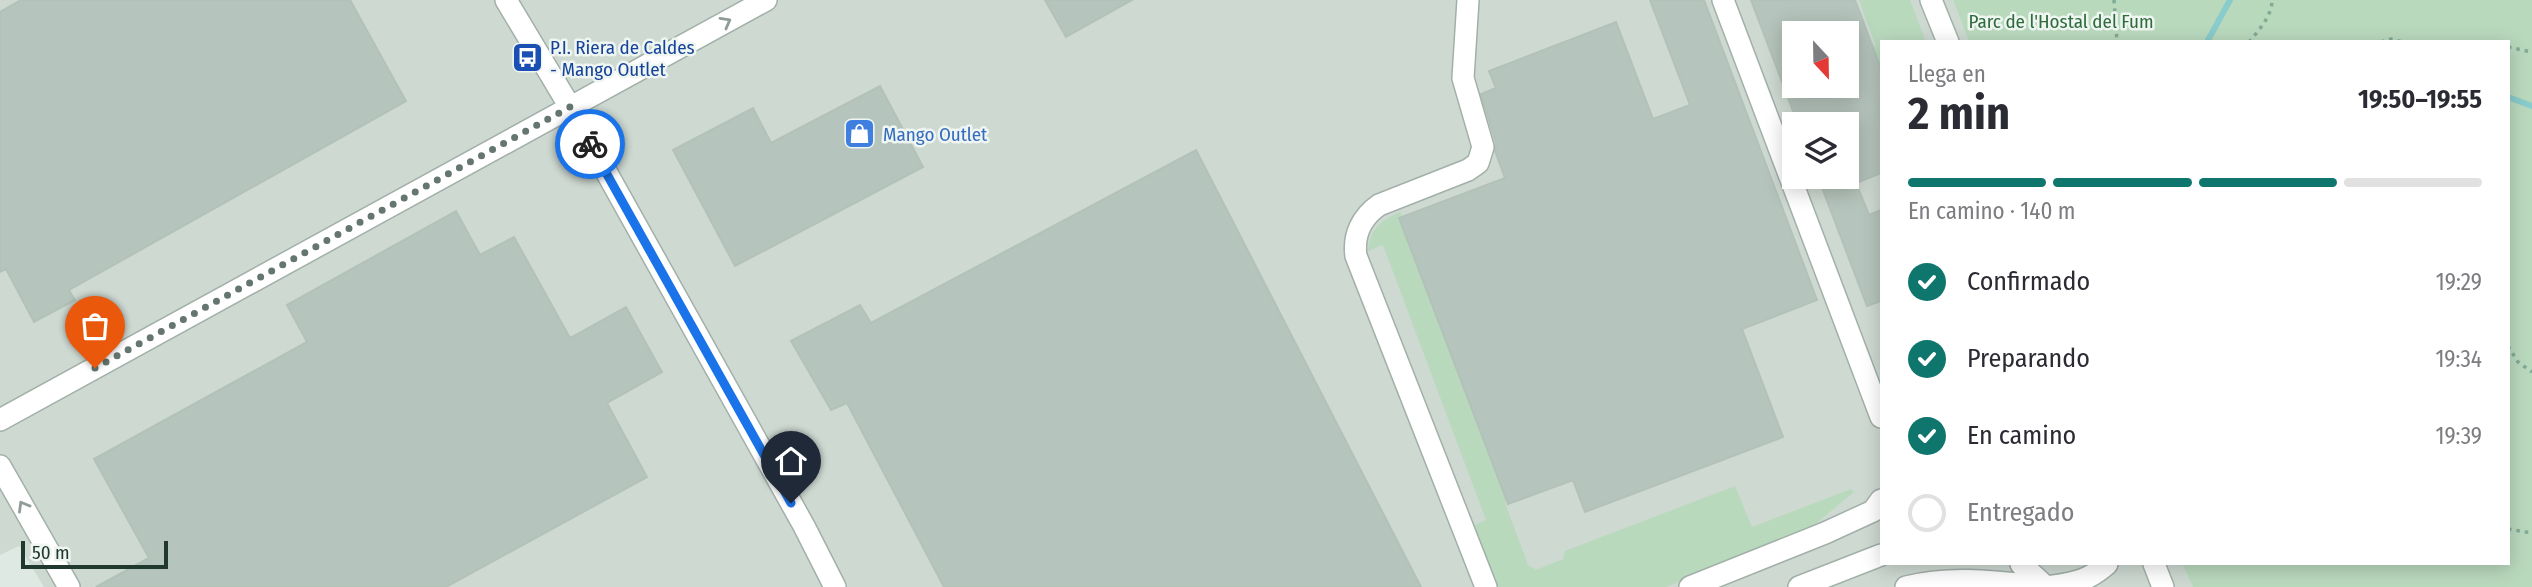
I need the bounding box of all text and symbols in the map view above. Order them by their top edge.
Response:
park label: Parc de l'Hostal del Fum [1968,10,2154,33]
one-way arrow [719,17,731,30]
north arrow [1782,21,1858,98]
map controls [1782,21,1859,189]
place label: P.I. Riera de Caldes - Mango Outlet [550,36,695,81]
bus stop icon: P.I. Riera de Caldes - Mango Outlet [510,41,544,75]
text: Llega en [1908,60,1986,88]
text: 19:50–19:55 [2358,84,2482,115]
text: 2 min [1908,86,2010,141]
courier [555,109,625,179]
button: layers [1782,112,1859,189]
shop icon: Mango Outlet [843,117,877,151]
place label: Mango Outlet [883,123,988,146]
icon: bike [571,125,609,163]
text: En camino · 140 m [1908,197,2076,225]
icon: check [1908,263,1946,301]
text: Confirmado [1967,266,2090,297]
text: 19:29 [2436,268,2482,296]
pin [65,296,125,368]
icon: bag [76,307,114,345]
icon: check [1908,340,1946,378]
text: Preparando [1967,343,2090,374]
text: 19:34 [2435,345,2482,373]
icon: check [1908,417,1946,455]
text: En camino [1967,420,2076,451]
text: 19:39 [2435,422,2482,450]
pin [761,431,821,503]
icon: home [772,442,810,480]
text: Entregado [1967,497,2074,528]
one-way arrow [18,501,31,514]
scale bar [21,538,168,570]
text: 50 m [32,541,70,564]

